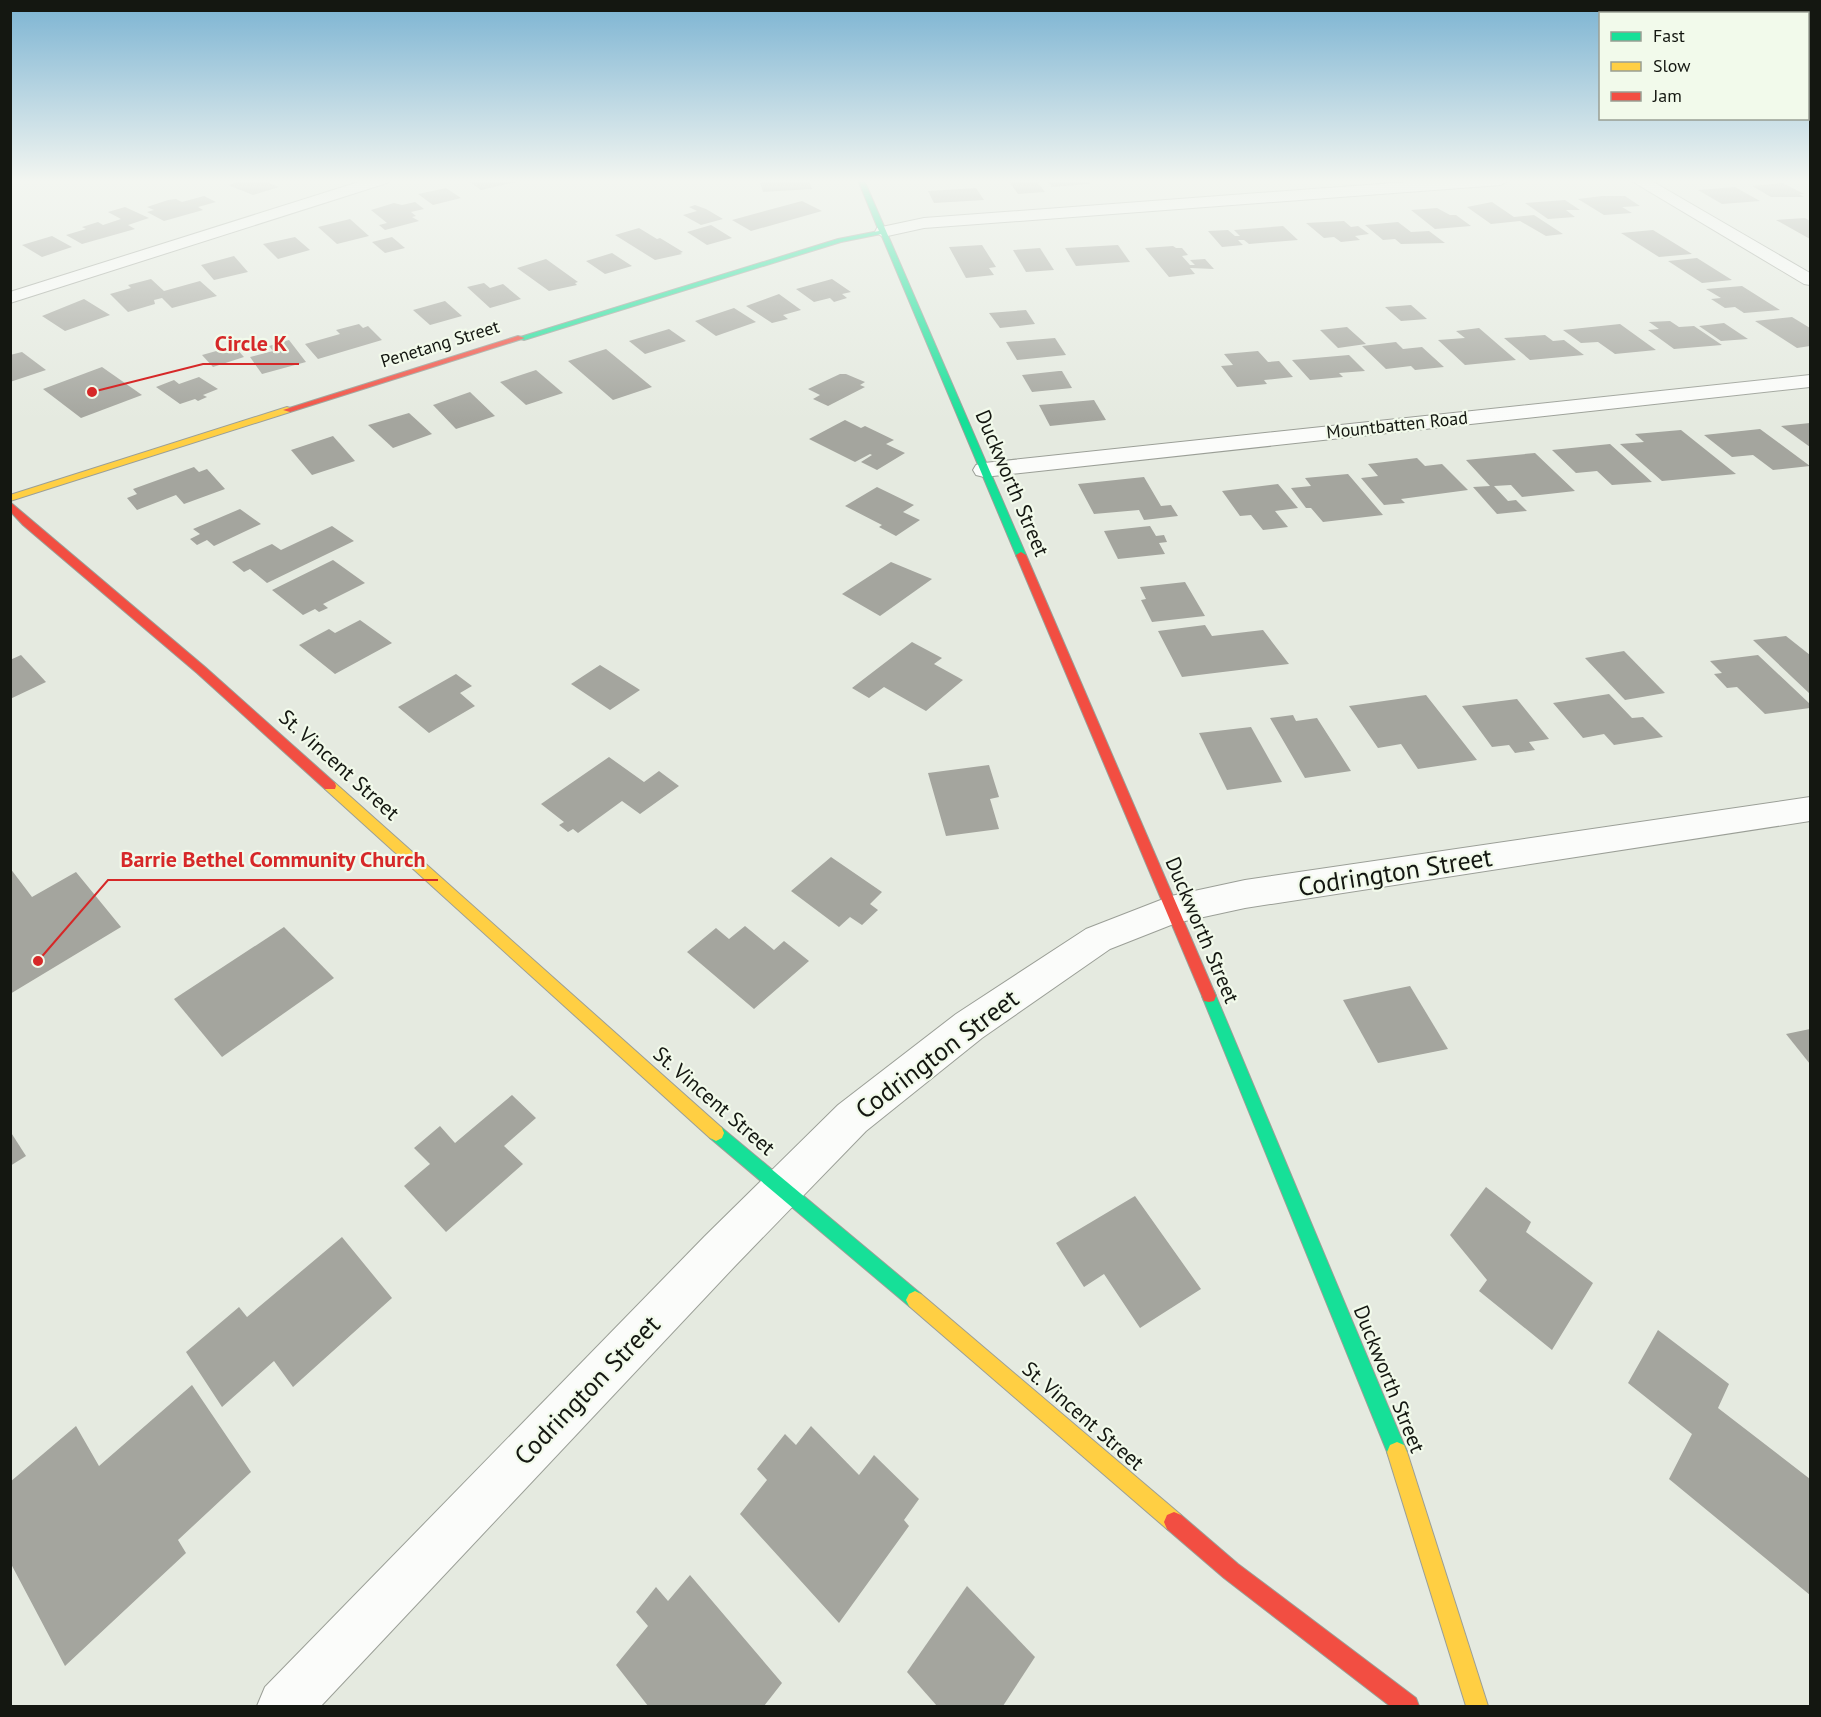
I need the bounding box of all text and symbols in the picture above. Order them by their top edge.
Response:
legend [1599,12,1809,120]
text: Fast [1653,24,1685,47]
text: Slow [1653,54,1691,77]
text: Jam [1652,84,1682,107]
street label: Penetang Street [378,315,502,372]
callout: Circle K [203,324,299,364]
text: Circle K [215,329,288,357]
street label: Duckworth Street [969,405,1055,560]
street label: Mountbatten Road [1325,406,1469,443]
street label: St. Vincent Street [273,703,405,826]
callout: Barrie Bethel Community Church [108,840,438,880]
street label: Codrington Street [1296,840,1494,903]
text: Barrie Bethel Community Church [121,845,425,873]
street label: Duckworth Street [1159,852,1245,1007]
street label: Codrington Street [849,981,1025,1126]
street label: St. Vincent Street [648,1040,781,1161]
street label: Duckworth Street [1348,1301,1431,1457]
street label: Codrington Street [507,1308,667,1472]
street label: St. Vincent Street [1017,1355,1150,1476]

